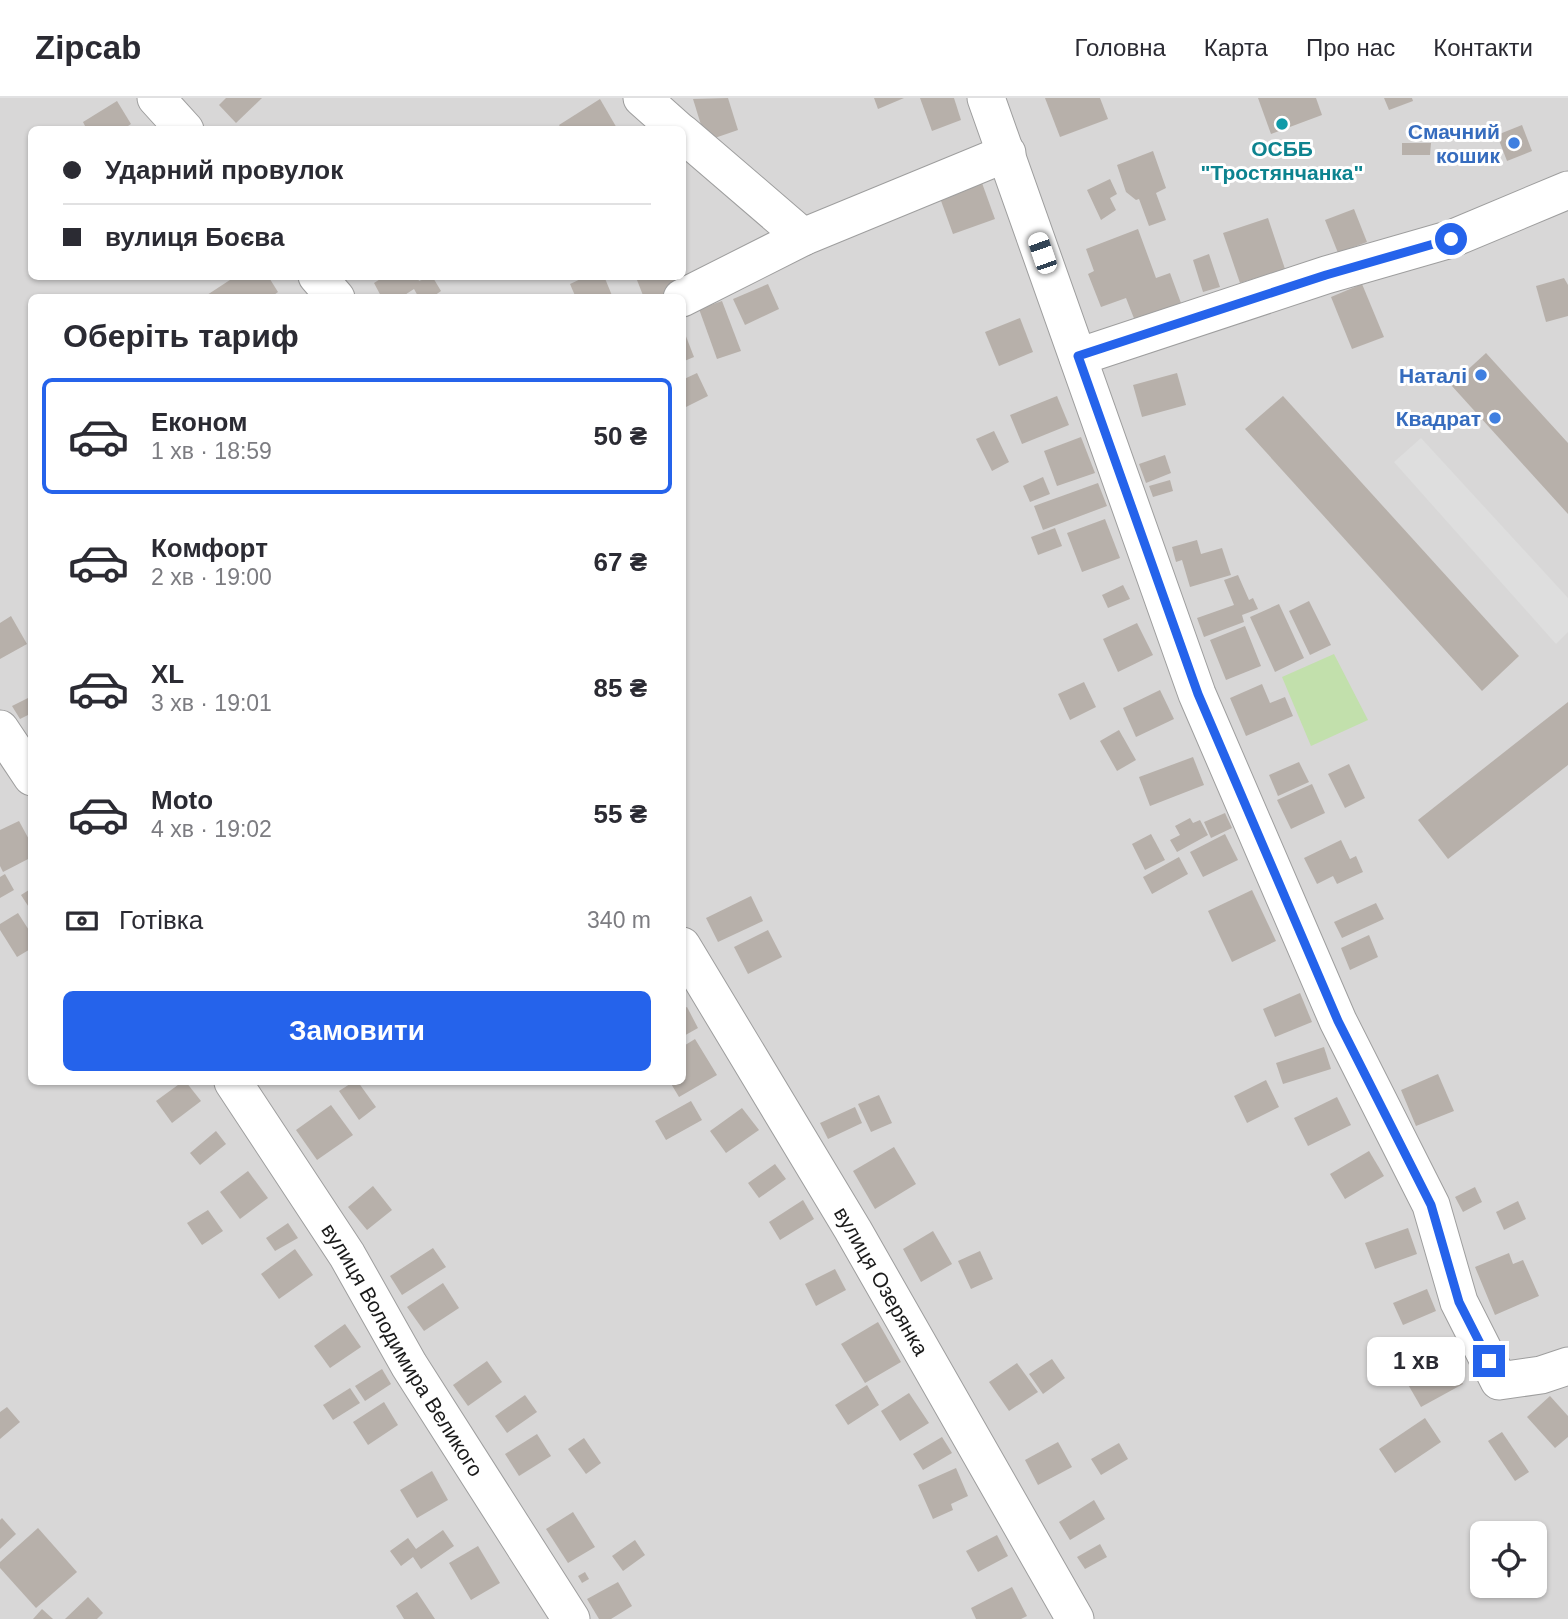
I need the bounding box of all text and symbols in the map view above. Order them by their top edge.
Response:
text: Zipcab [35,29,141,66]
text: Головна [1075,34,1166,61]
text: Карта [1204,34,1268,61]
text: Про нас [1306,34,1395,61]
text: Контакти [1433,34,1533,61]
marker: ОСББ "Тростянчанка" [1274,116,1290,132]
place label: Смачний кошик [1408,120,1500,167]
marker: Смачний кошик [1506,135,1522,151]
place label: ОСББ "Тростянчанка" [1201,137,1363,184]
text: Ударний провулок [105,155,343,185]
text: вулиця Боєва [105,222,284,252]
route start [1435,223,1467,255]
car [1026,230,1059,276]
text: Оберіть тариф [63,318,299,354]
place label: Наталі [1399,364,1467,387]
marker: Наталі [1473,367,1489,383]
icon: car [67,405,130,468]
text: Економ [151,407,247,437]
place label: Квадрат [1396,407,1481,430]
marker: Квадрат [1487,410,1503,426]
text: 50 ₴ [594,421,647,451]
text: 1 хв · 18:59 [151,438,272,464]
icon: car [67,531,130,594]
text: Комфорт [151,533,268,563]
text: 67 ₴ [594,547,647,577]
text: 2 хв · 19:00 [151,564,272,590]
icon: car [67,657,130,720]
text: XL [151,659,184,689]
text: 85 ₴ [594,673,647,703]
text: 3 хв · 19:01 [151,690,272,716]
icon: car [67,783,130,846]
text: Moto [151,785,213,815]
text: 55 ₴ [594,799,647,829]
text: 4 хв · 19:02 [151,816,272,842]
icon: cash [63,902,101,940]
text: Готівка [119,905,203,935]
text: 340 m [587,907,651,933]
button: Замовити [63,991,651,1071]
street label: вулиця Озерянка [830,1203,934,1359]
street label: вулиця Володимира Великого [318,1219,488,1480]
callout: 1 хв [1366,1336,1464,1386]
route end [1473,1345,1505,1377]
text: 1 хв [1393,1348,1439,1374]
map controls [1470,1521,1547,1598]
button: locate [1470,1521,1547,1598]

